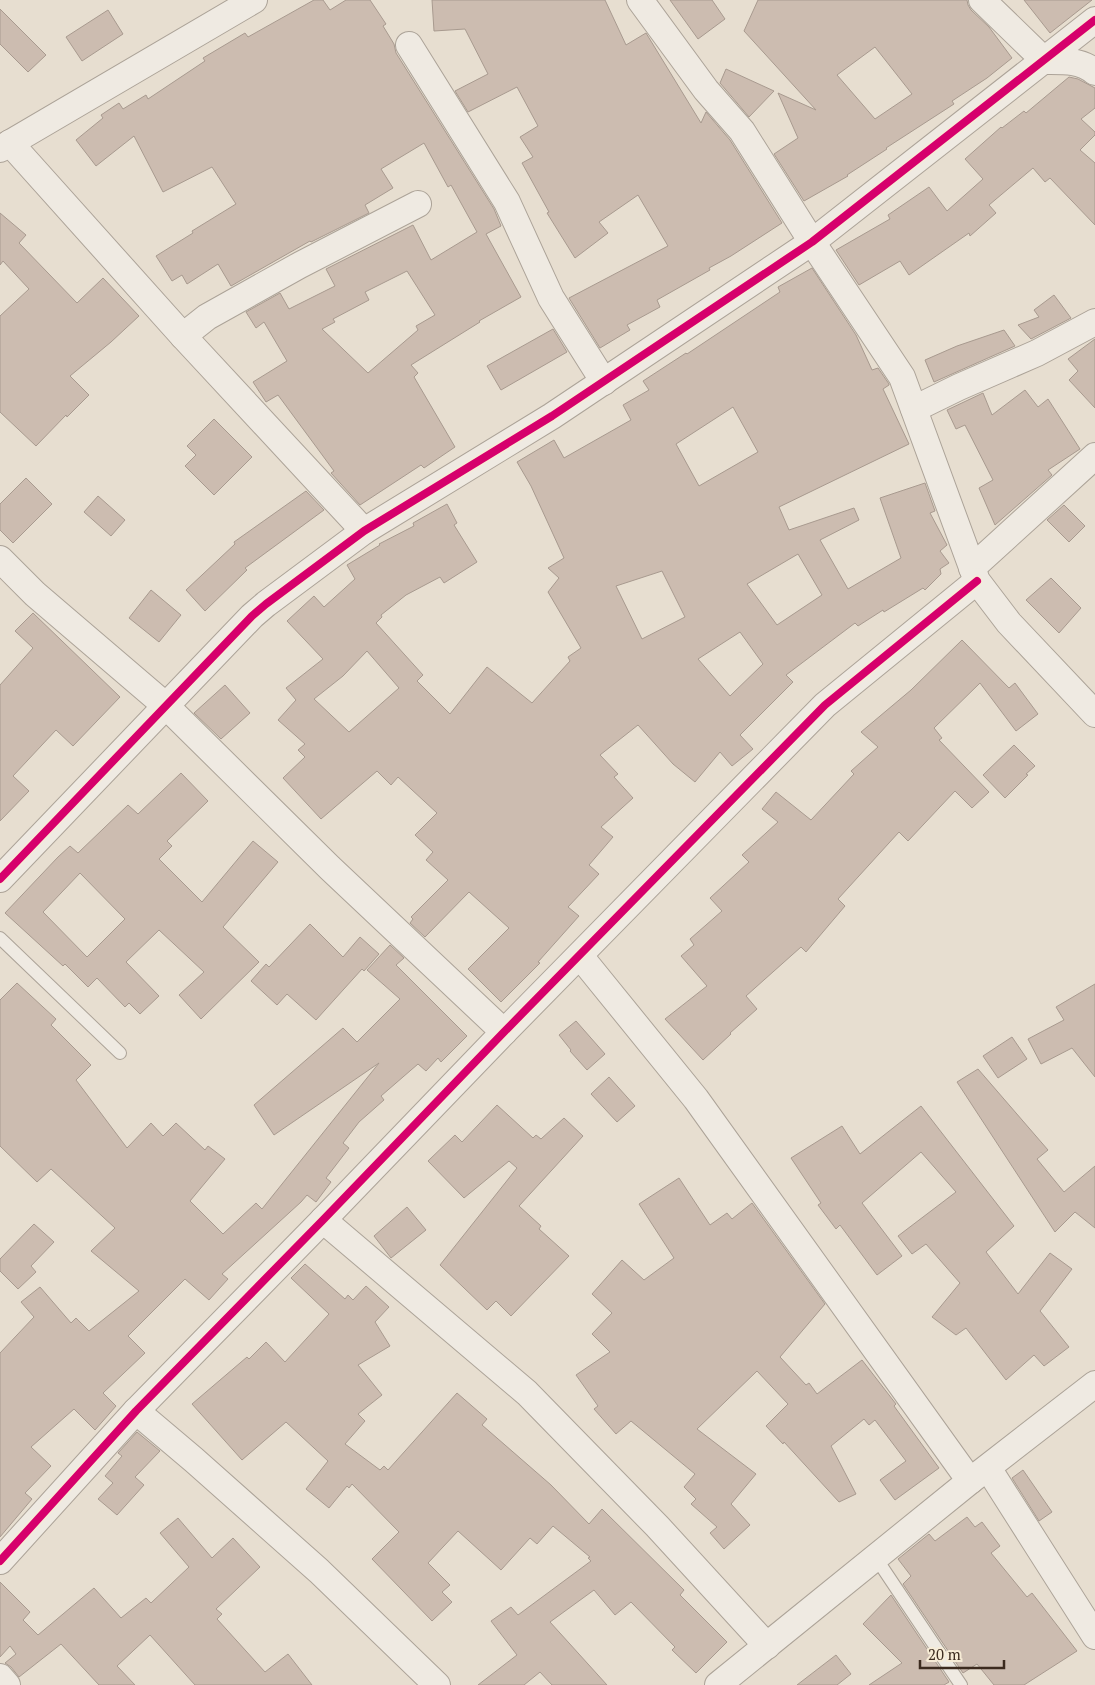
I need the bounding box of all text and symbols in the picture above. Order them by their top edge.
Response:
scale bar [920,1638,1004,1670]
text: 20 m [928,1644,961,1664]

